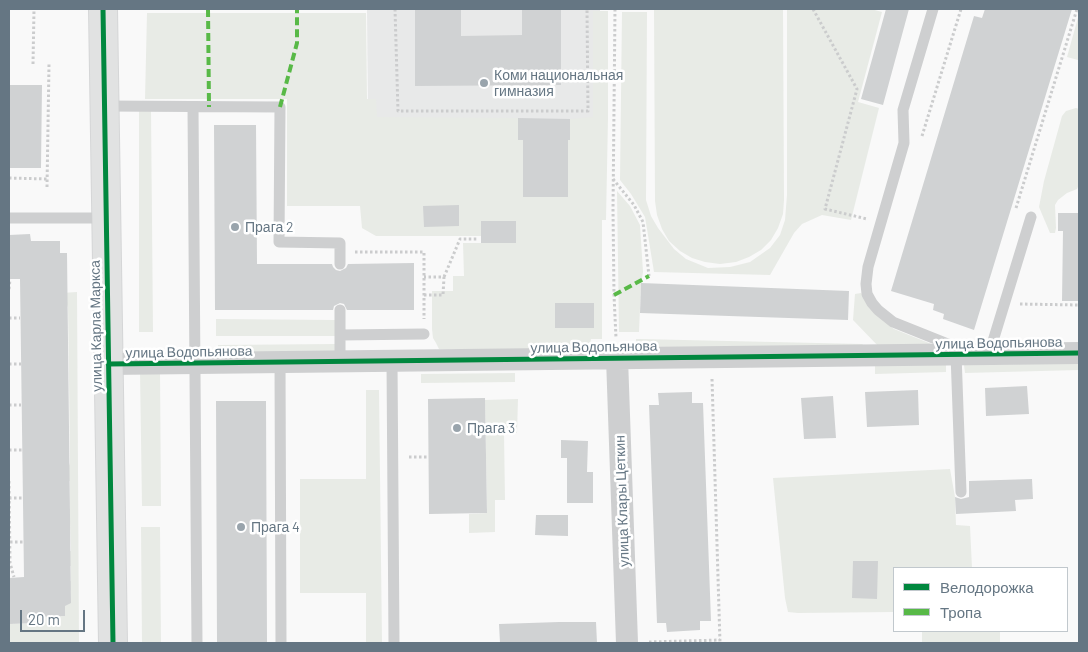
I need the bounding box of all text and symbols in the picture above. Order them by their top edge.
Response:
place label: Коми национальная гимназия [494,67,623,100]
marker: Коми национальная гимназия [478,77,490,89]
place label: Прага 2 [245,219,294,235]
marker: Прага 2 [229,221,241,233]
street label: улица Карла Маркса [86,260,106,392]
street label: улица Водопьянова [935,333,1063,353]
street label: улица Водопьянова [530,337,658,357]
street label: улица Водопьянова [125,342,253,362]
place label: Прага 3 [467,420,515,436]
marker: Прага 3 [451,422,463,434]
street label: улица Клары Цеткин [611,435,633,567]
place label: Прага 4 [251,519,300,535]
marker: Прага 4 [235,521,247,533]
legend [893,567,1068,632]
text: Велодорожка [940,578,1034,596]
scale bar [22,600,88,632]
text: Тропа [940,603,981,621]
text: 20 m [28,610,60,628]

